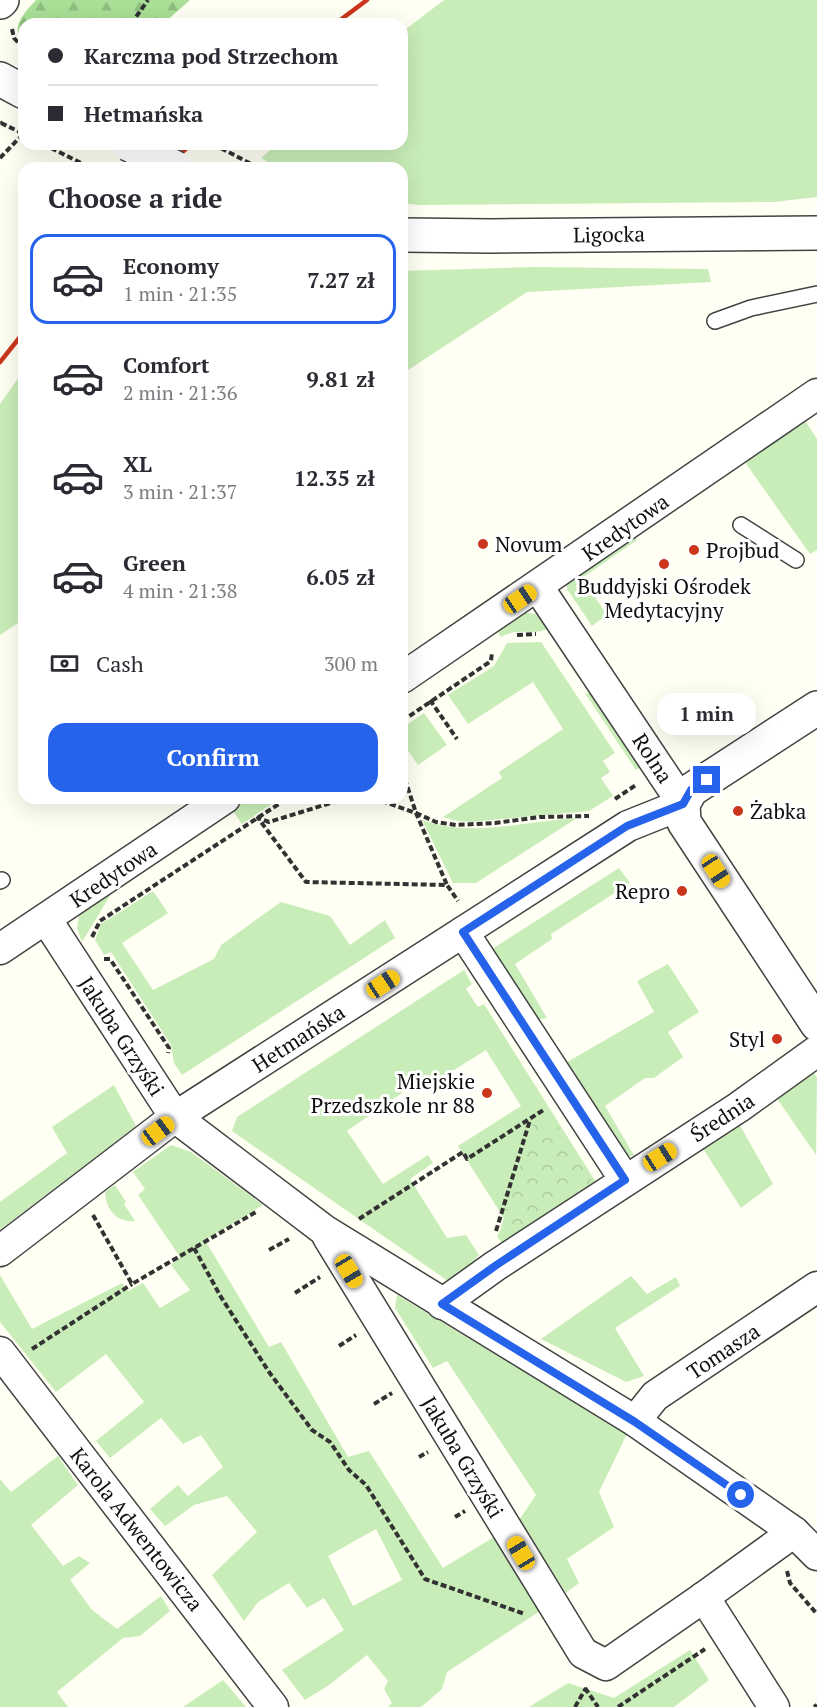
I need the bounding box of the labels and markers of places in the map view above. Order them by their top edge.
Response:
place label: Novum [495,530,562,558]
place label: Projbud [706,536,780,564]
marker: Novum [476,537,490,551]
marker: Projbud [687,543,701,557]
marker: Buddyjski Ośrodek Medytacyjny [657,557,671,571]
place label: Buddyjski Ośrodek Medytacyjny [577,572,751,624]
place label: Żabka [750,797,807,825]
marker: Żabka [731,804,745,818]
place label: Repro [615,877,670,905]
marker: Repro [675,884,689,898]
place label: Styl [729,1025,765,1053]
marker: Styl [770,1032,784,1046]
place label: Miejskie Przedszkole nr 88 [311,1067,475,1119]
marker: Miejskie Przedszkole nr 88 [480,1086,494,1100]

